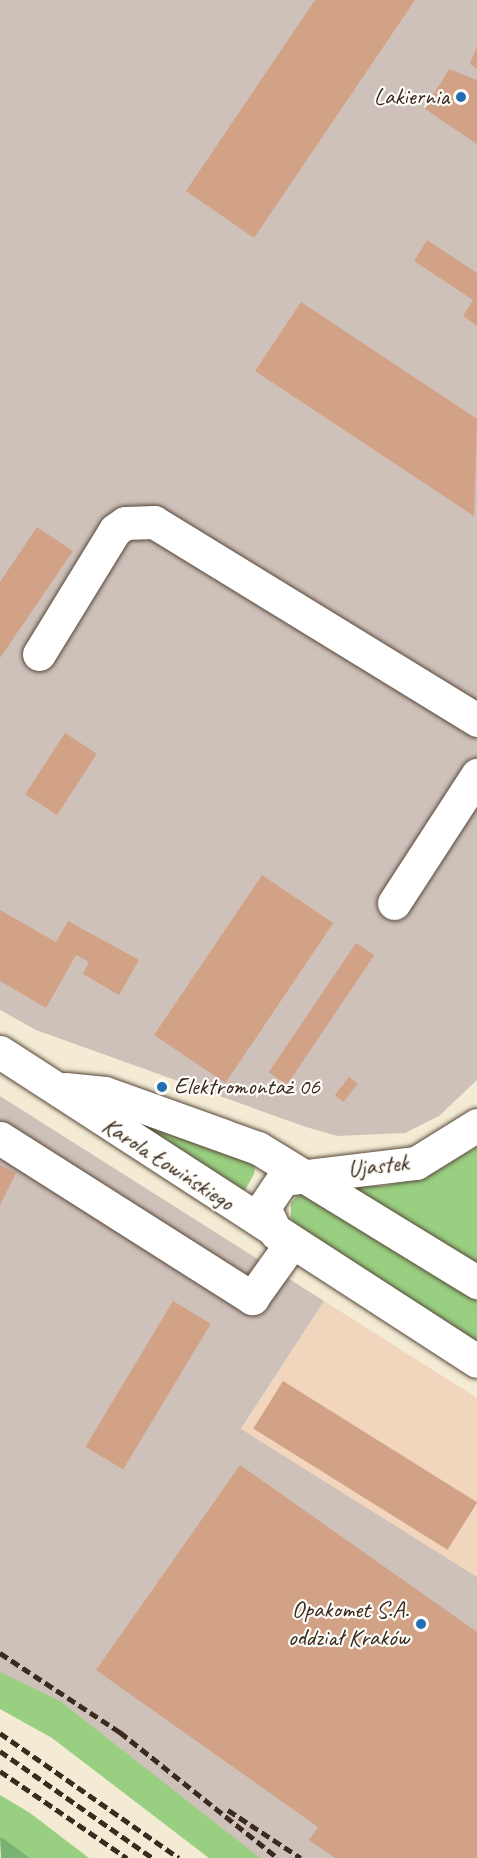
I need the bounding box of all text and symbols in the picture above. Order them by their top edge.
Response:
place label: Lakiernia [374,83,449,111]
marker: Lakiernia [454,90,468,104]
place label: Elektromontaż 06 [174,1073,320,1101]
marker: Elektromontaż 06 [155,1080,169,1094]
street label: Karola Łowińskiego [97,1111,239,1217]
street label: Ujastek [346,1148,410,1184]
place label: Opakomet S.A. oddział Kraków [288,1596,409,1652]
marker: Opakomet S.A. oddział Kraków [414,1617,428,1631]

